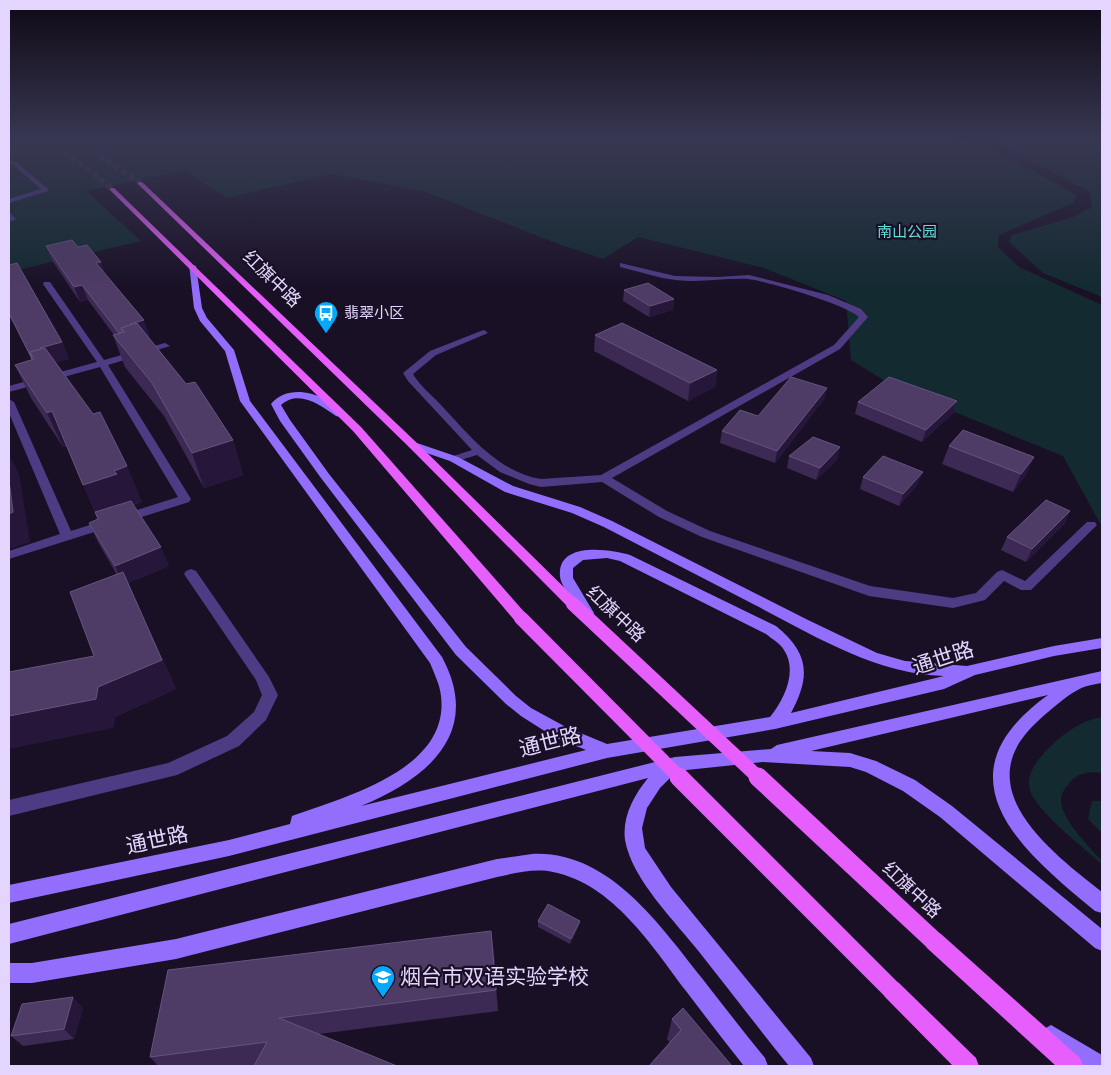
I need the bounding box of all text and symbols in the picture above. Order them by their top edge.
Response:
park label: 南山公园 [877,223,937,240]
street label: 红旗中路 [239,247,305,311]
bus stop icon: 翡翠小区 [313,300,339,334]
place label: 翡翠小区 [344,304,404,321]
street label: 红旗中路 [583,582,649,646]
street label: 通世路 [909,637,976,678]
street label: 通世路 [517,723,583,760]
street label: 通世路 [124,822,190,857]
street label: 红旗中路 [879,858,945,922]
school or university icon: 烟台市双语实验学校 [370,964,396,998]
place label: 烟台市双语实验学校 [400,965,589,988]

